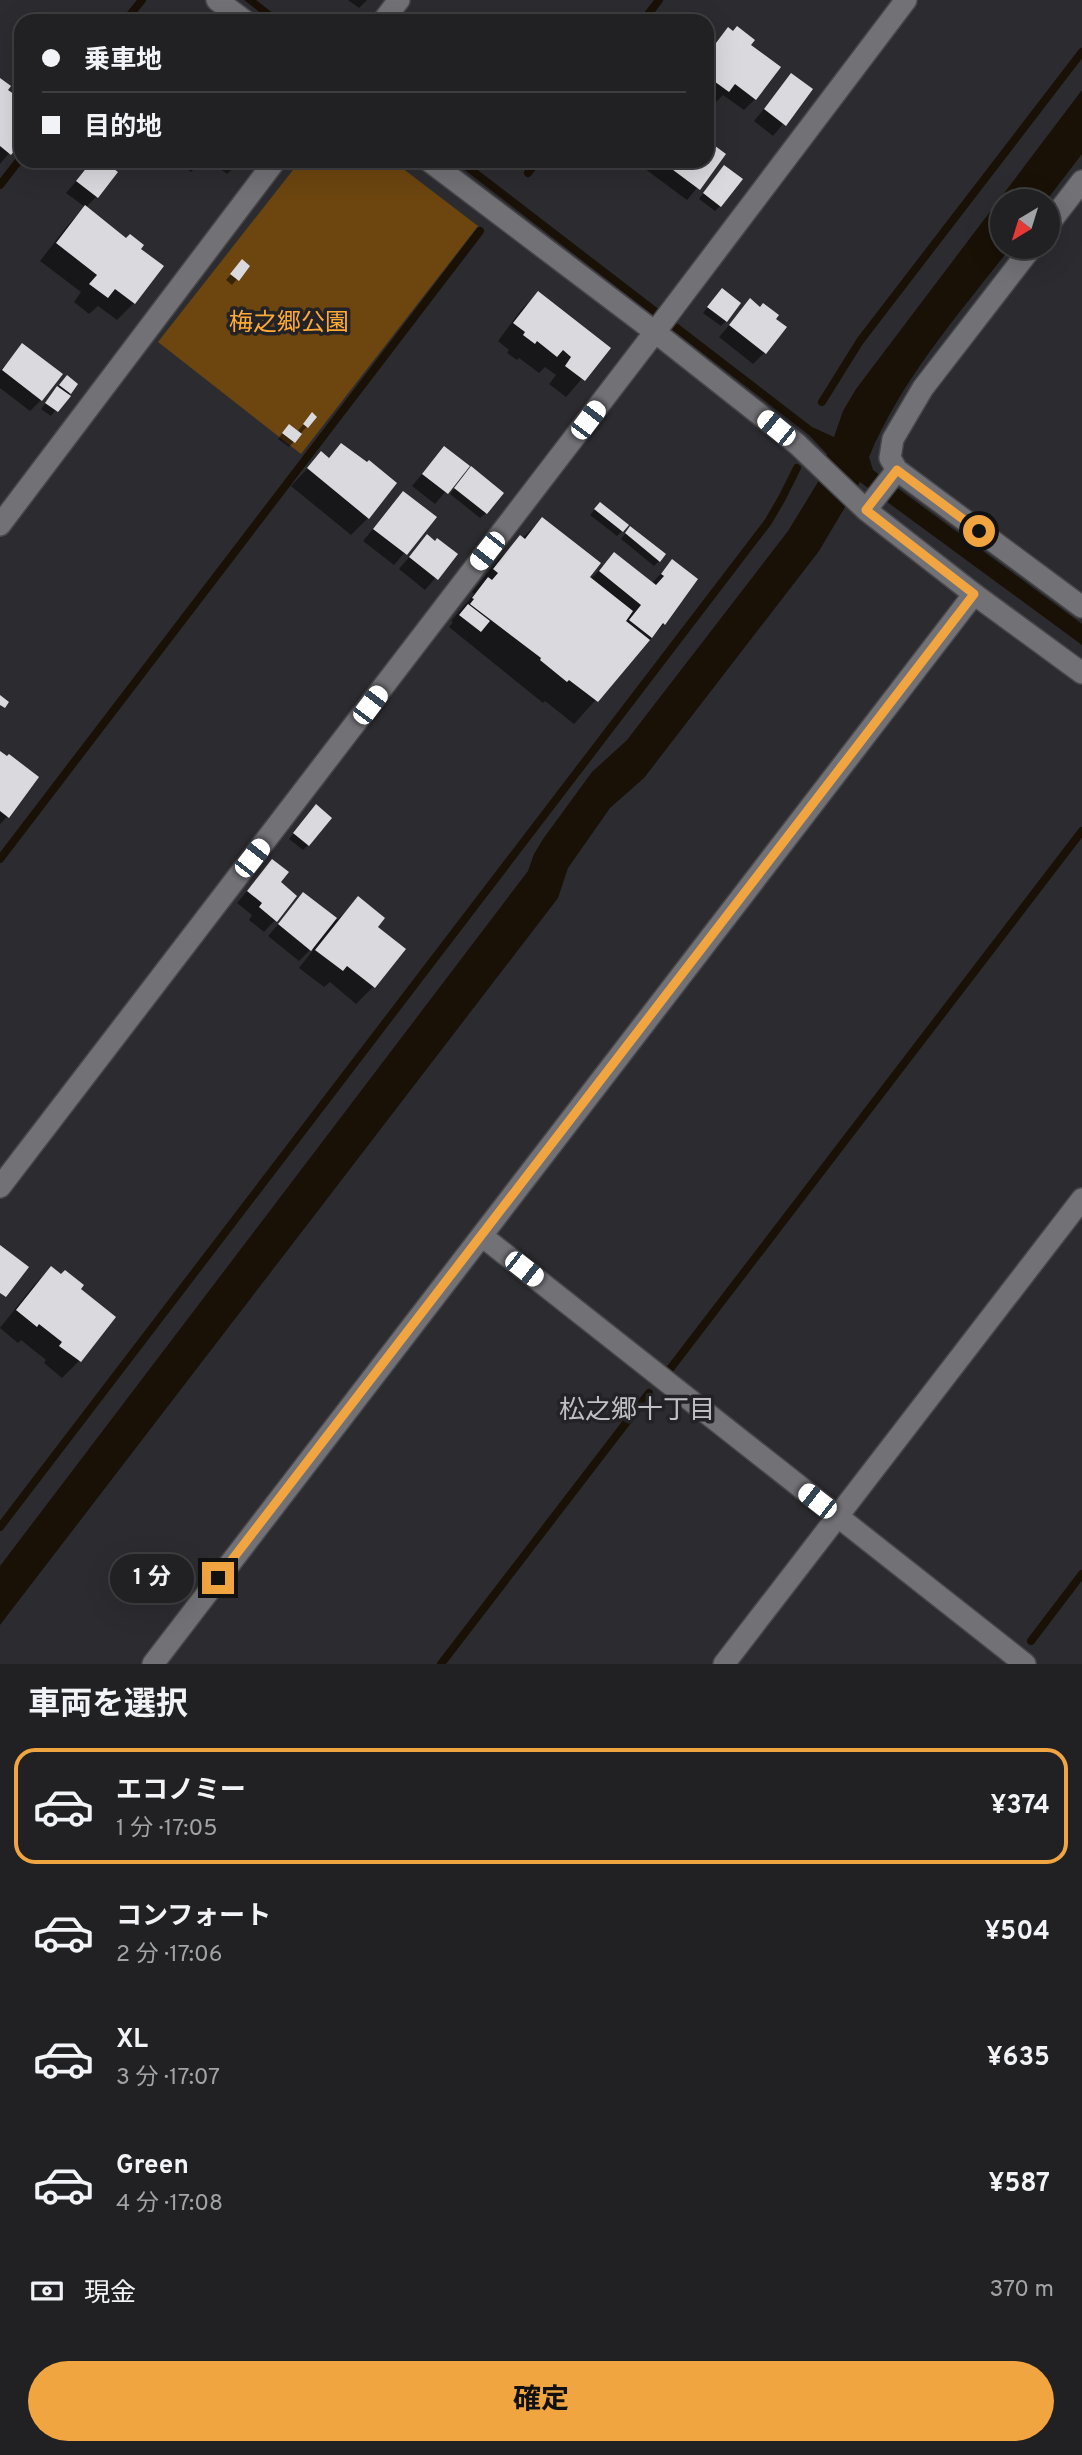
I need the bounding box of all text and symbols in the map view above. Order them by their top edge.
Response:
text: 乗車地 [84,45,162,78]
text: 目的地 [84,112,162,145]
north arrow [990,189,1060,259]
map controls [990,189,1060,259]
park label: 梅之郷公園 [229,309,349,339]
car [567,397,610,443]
car [754,407,799,449]
route start [963,515,995,547]
car [466,528,509,574]
car [349,682,392,728]
car [231,835,274,881]
car [501,1248,548,1290]
district label: 松之郷十丁目 [559,1395,715,1428]
car [794,1480,841,1522]
callout: 1 分 [110,1554,194,1602]
route end [202,1562,234,1594]
text: 1 分 [133,1564,171,1593]
text: 車両を選択 [28,1686,188,1726]
icon: car [32,1775,95,1838]
text: エコノミー [116,1775,246,1808]
text: ¥374 [991,1790,1050,1823]
text: 1 分 · 17:05 [116,1815,218,1844]
icon: car [32,1901,95,1964]
text: コンフォート [116,1901,271,1934]
text: ¥504 [985,1916,1050,1949]
text: 2 分 · 17:06 [116,1941,223,1970]
text: XL [116,2024,148,2057]
icon: car [32,2027,95,2090]
text: ¥635 [987,2042,1050,2075]
text: 3 分 · 17:07 [116,2064,220,2093]
text: Green [116,2150,189,2183]
icon: car [32,2153,95,2216]
text: ¥587 [989,2168,1050,2201]
text: 4 分 · 17:08 [116,2190,223,2219]
icon: cash [28,2272,66,2310]
text: 370 m [989,2276,1054,2305]
text: 現金 [84,2278,136,2311]
button: 確定 [28,2361,1054,2441]

